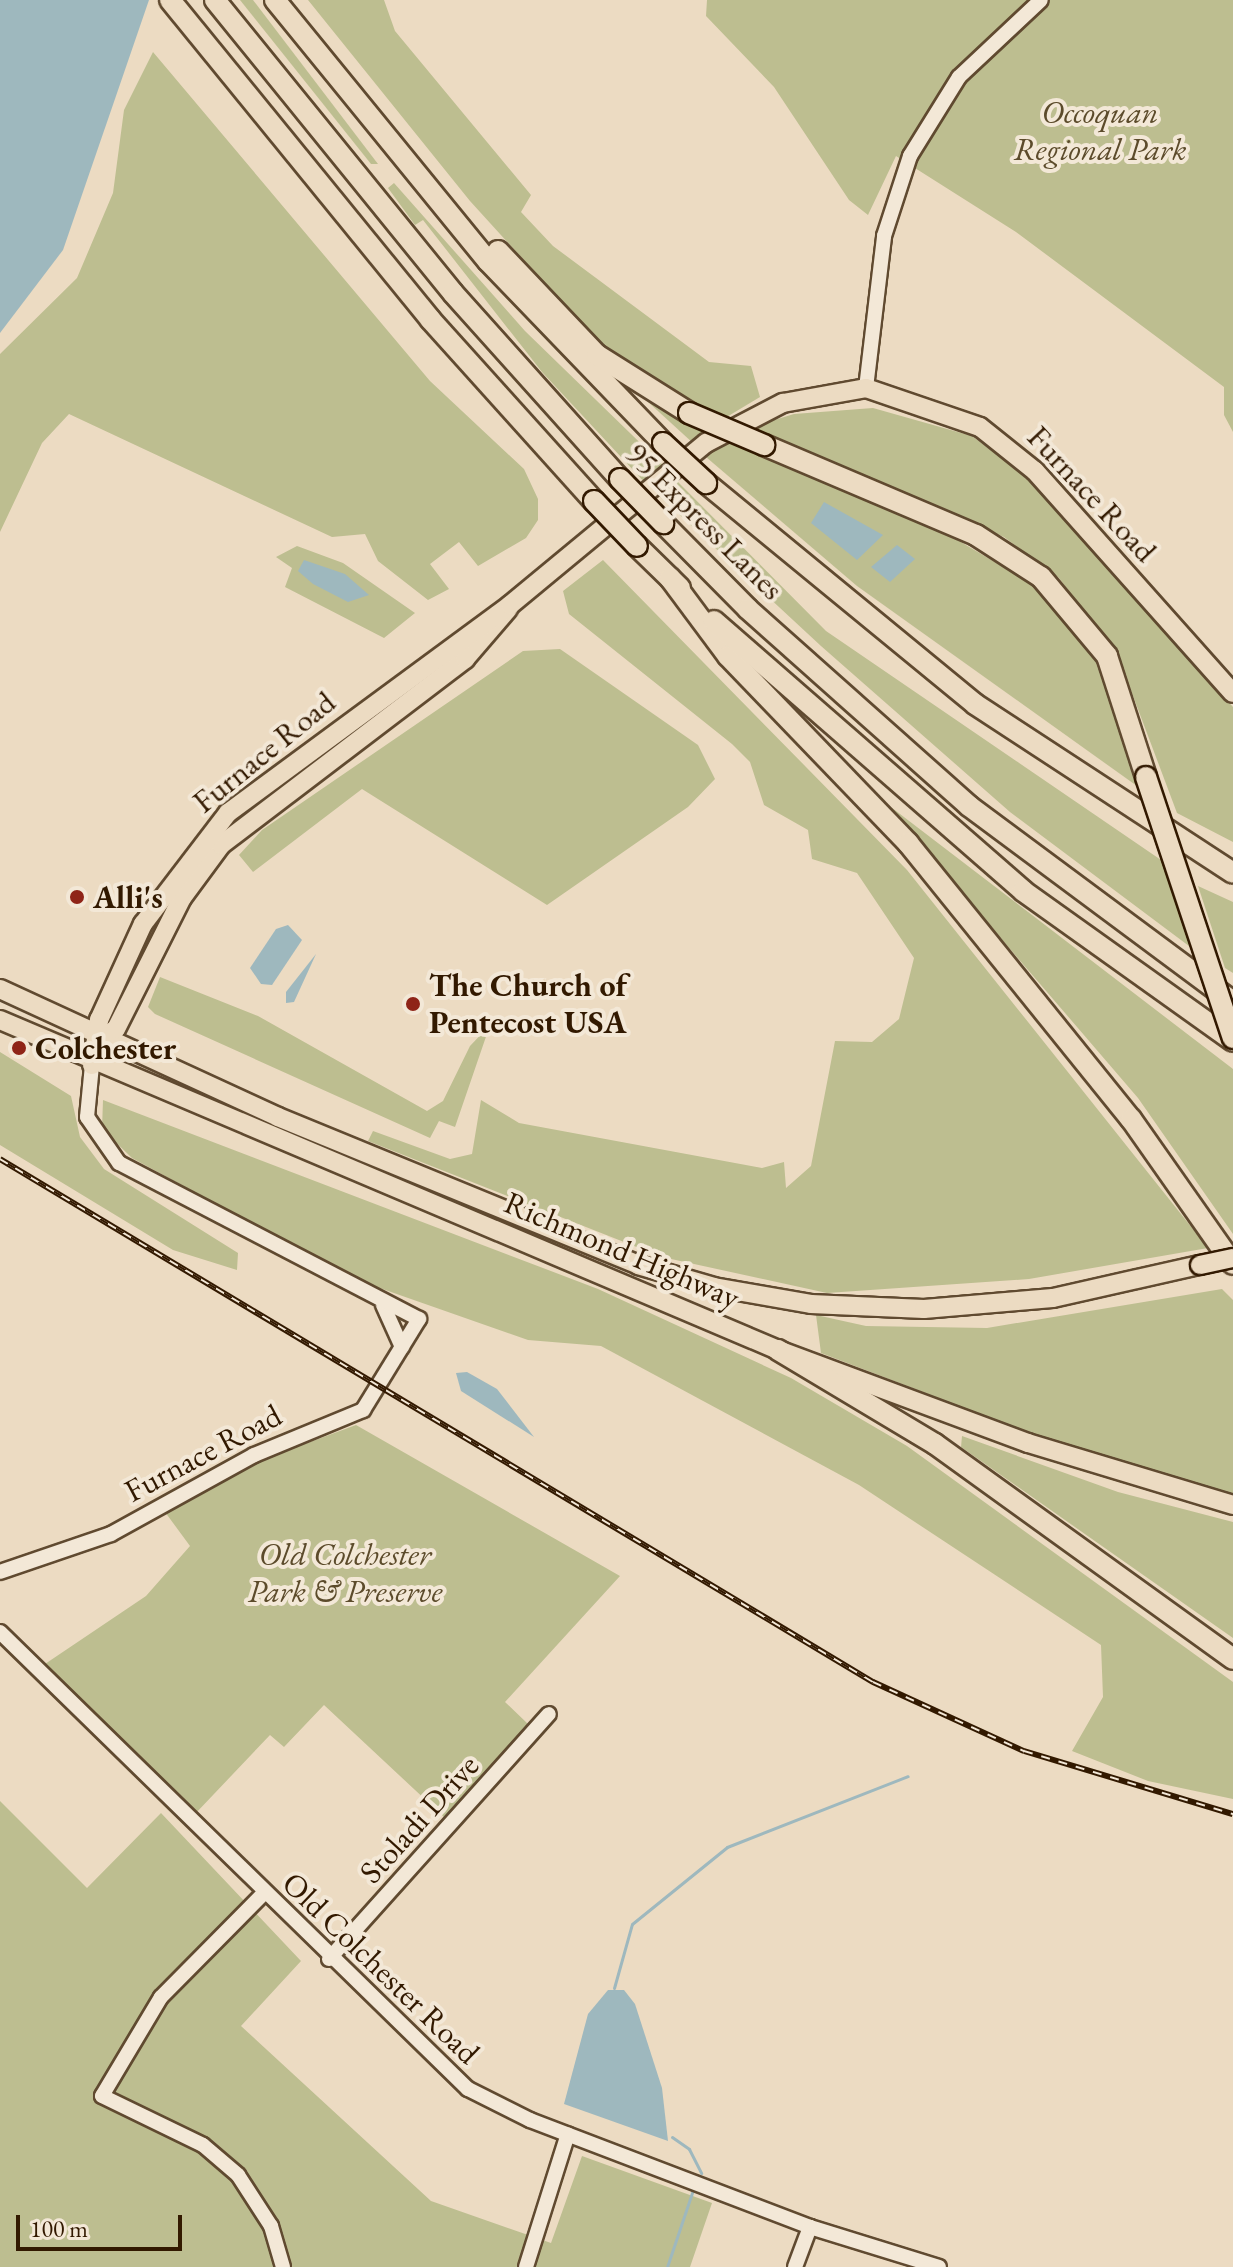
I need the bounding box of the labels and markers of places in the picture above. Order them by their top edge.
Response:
place label: Alli's [93,878,163,916]
marker: Alli's [68,888,86,906]
place label: The Church of Pentecost USA [429,967,627,1042]
marker: The Church of Pentecost USA [404,995,422,1013]
place label: Colchester [35,1029,176,1067]
marker: Colchester [10,1039,28,1057]

